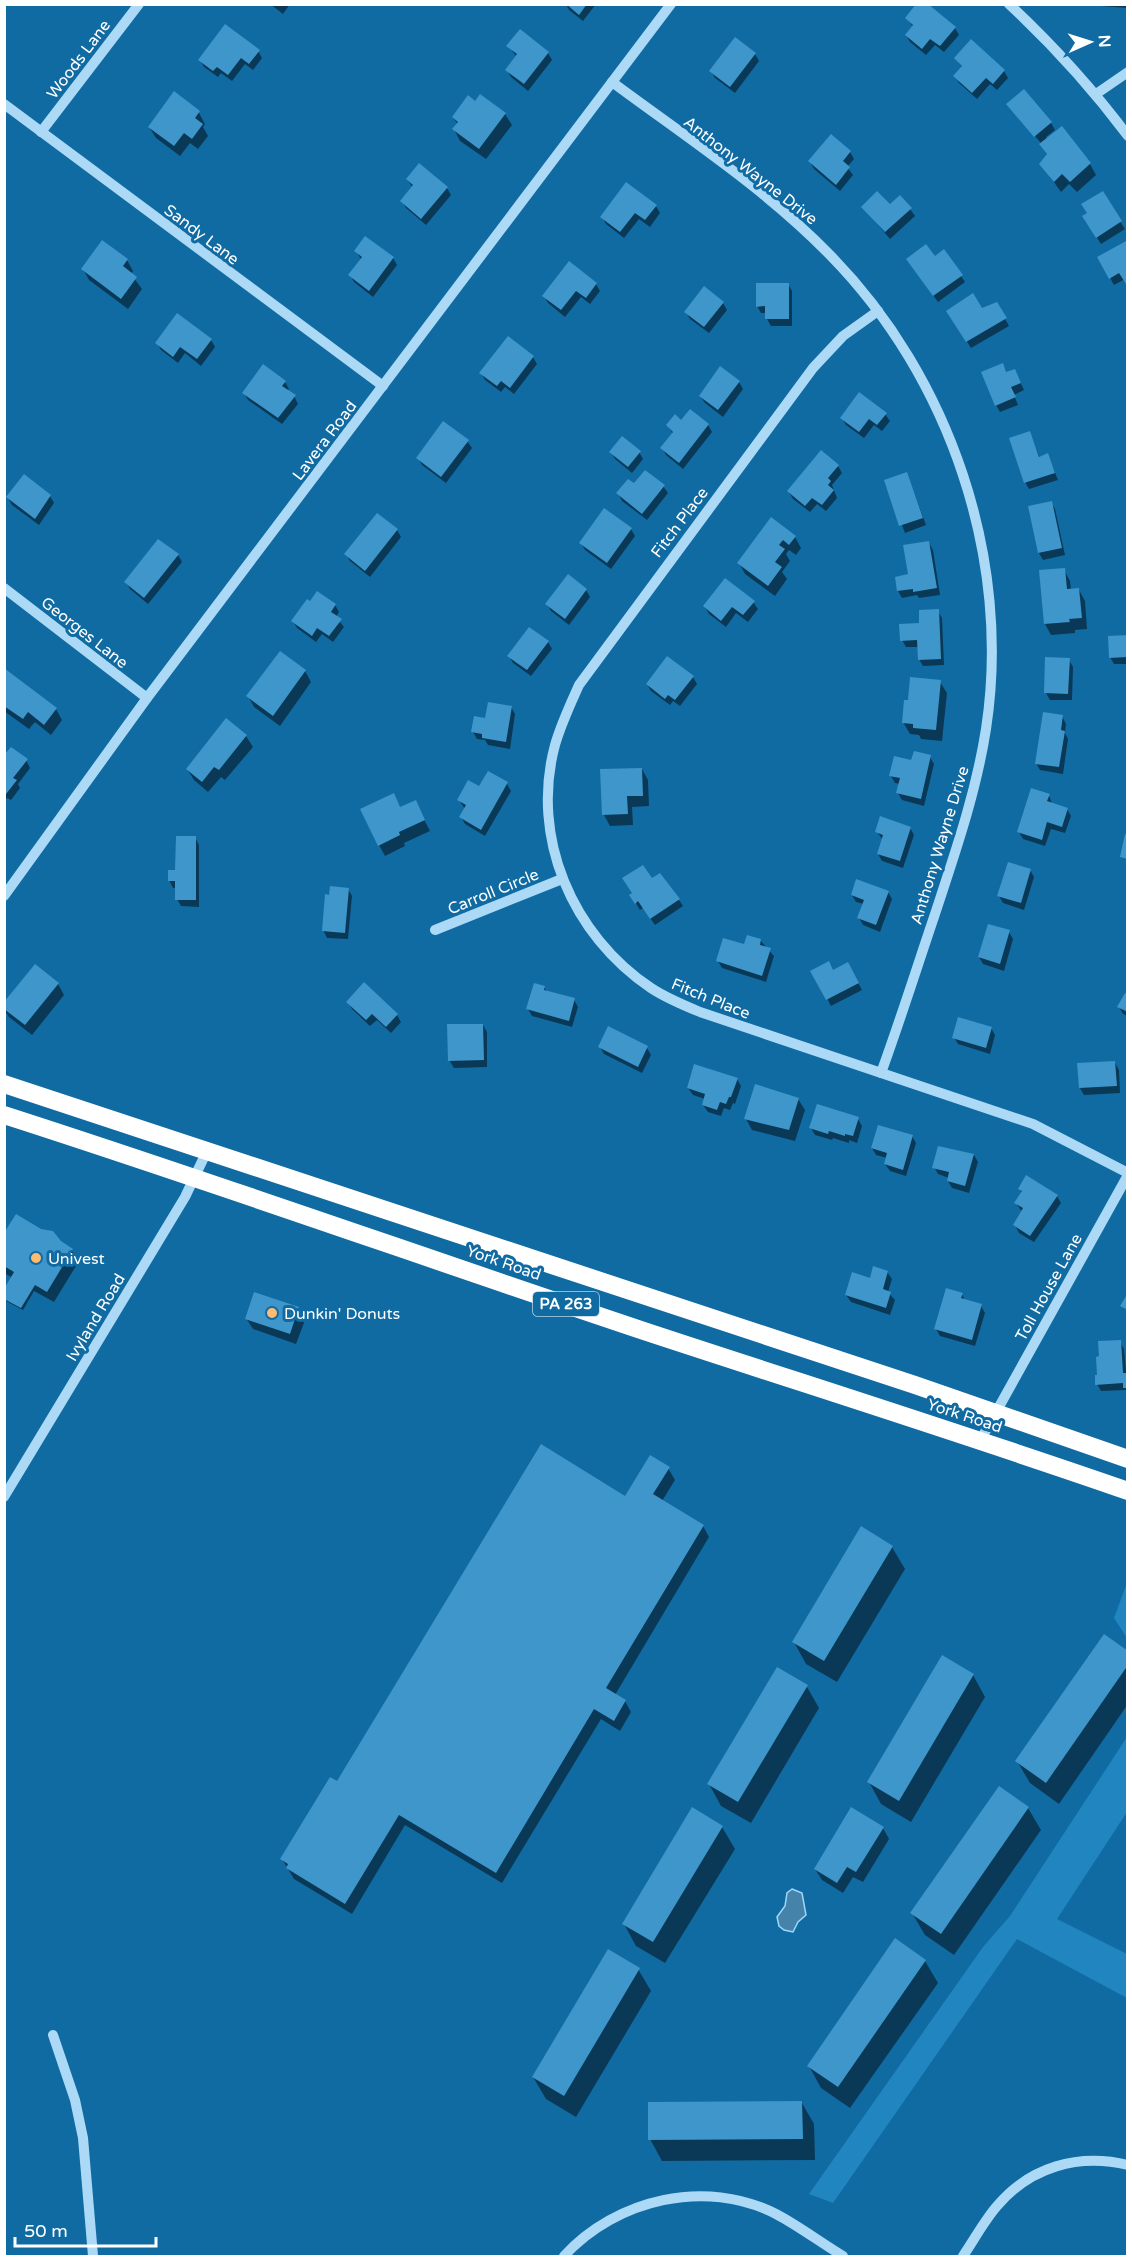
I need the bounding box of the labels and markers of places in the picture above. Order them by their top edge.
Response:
place label: Univest [48,1249,105,1269]
marker: Univest [29,1251,43,1265]
place label: Dunkin' Donuts [284,1304,400,1324]
marker: Dunkin' Donuts [265,1306,279,1320]

